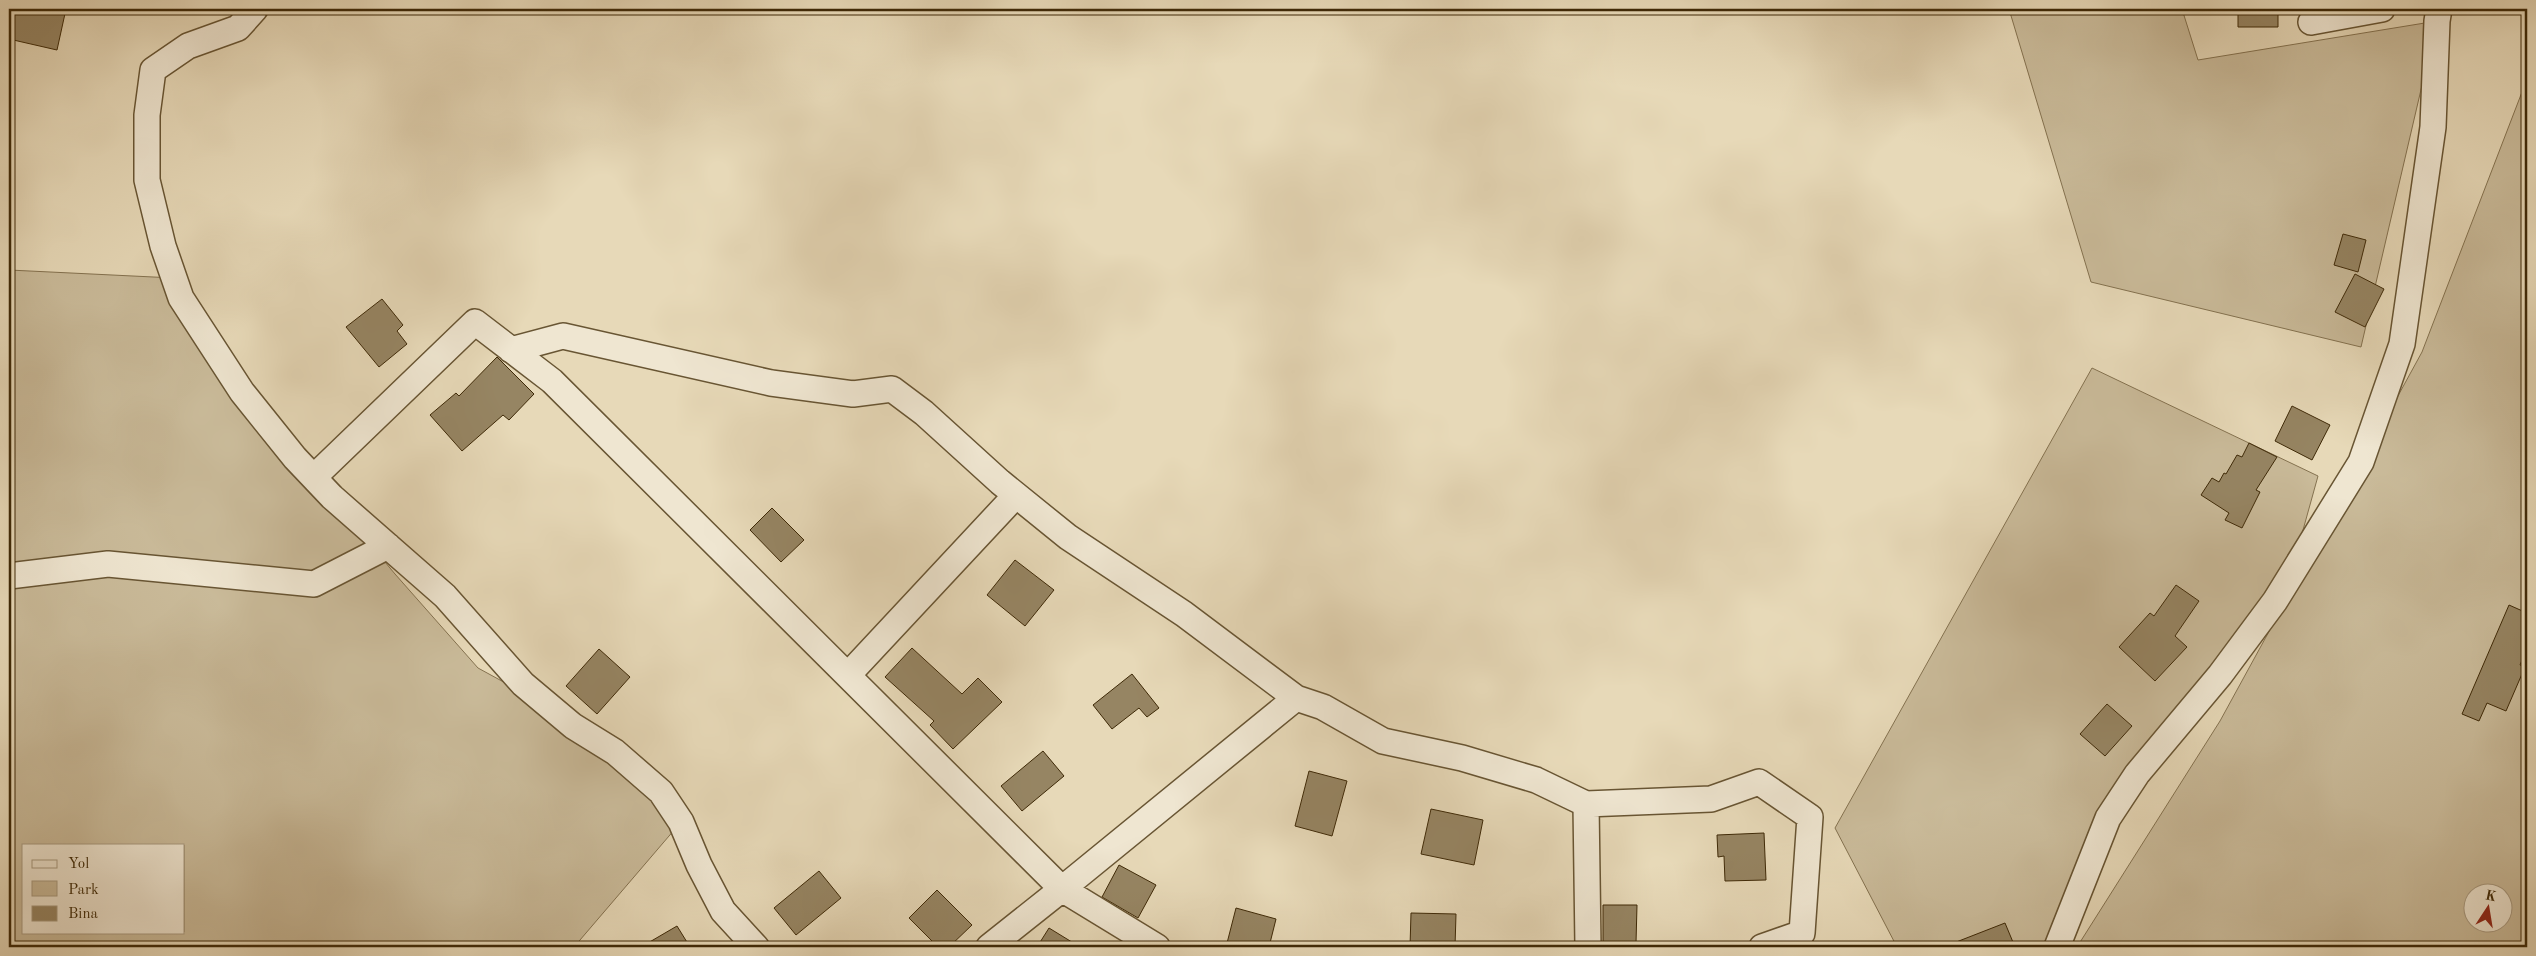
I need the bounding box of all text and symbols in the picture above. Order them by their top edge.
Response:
legend [22,844,185,934]
text: Yol [68,857,89,872]
text: Park [68,883,99,898]
north arrow [2464,884,2514,934]
text: K [2484,888,2497,904]
text: Bina [68,907,99,922]

